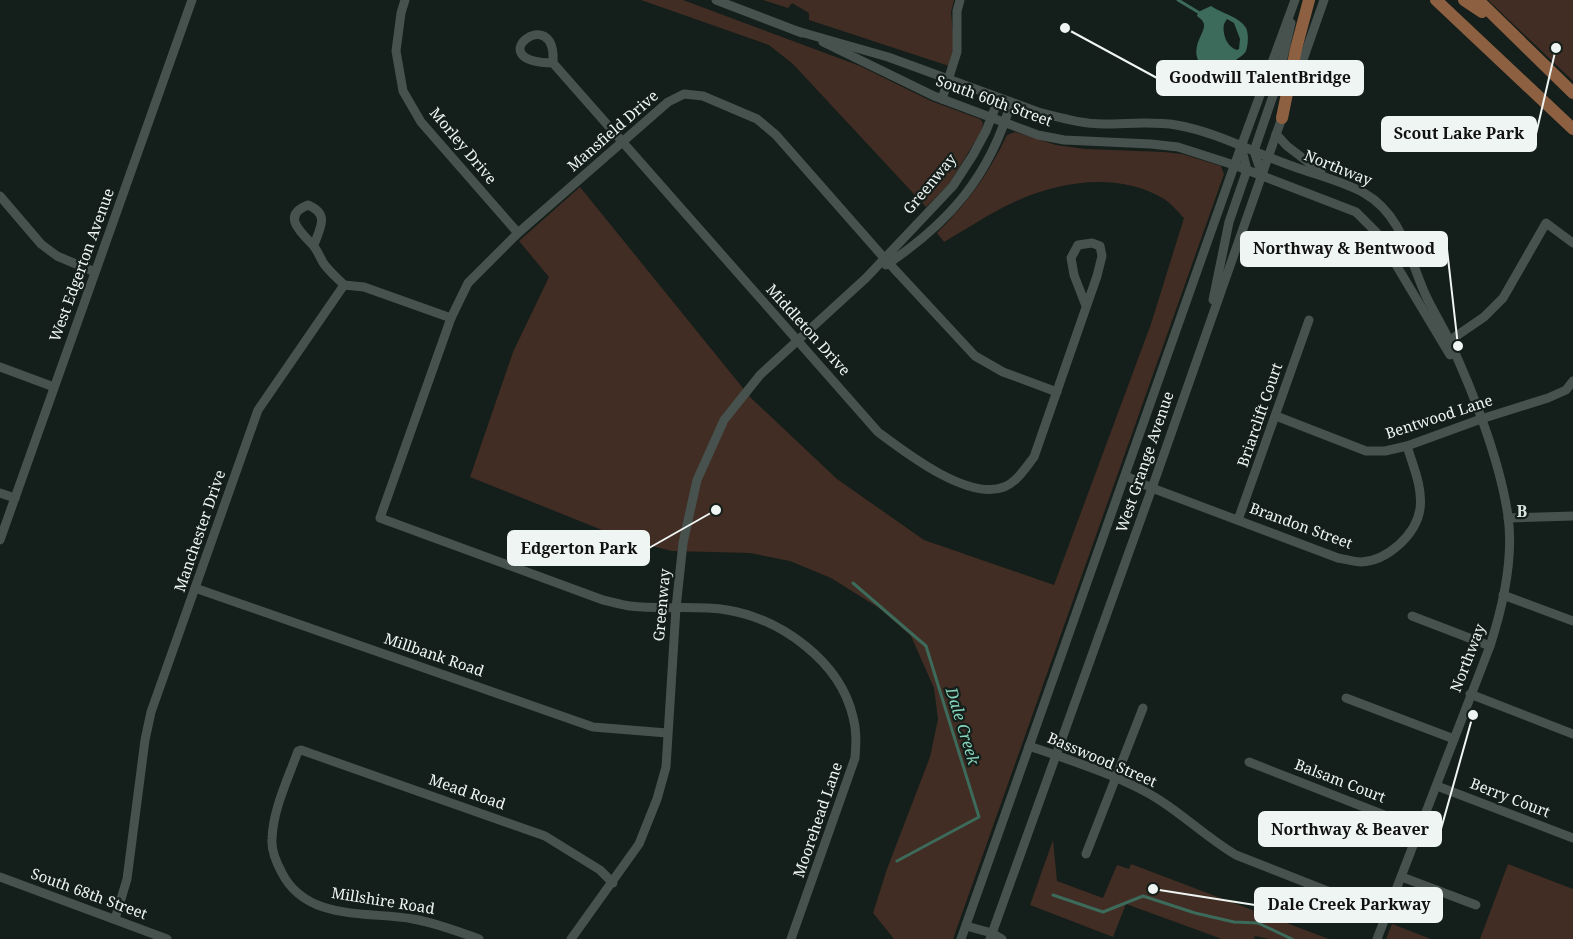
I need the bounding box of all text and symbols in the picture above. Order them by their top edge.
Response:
callout: Goodwill TalentBridge [1157,61,1363,95]
text: Goodwill TalentBridge [1169,66,1351,88]
street label: South 60th Street [933,70,1055,130]
street label: Mansfield Drive [563,85,662,175]
street label: Morley Drive [426,103,502,188]
callout: Scout Lake Park [1382,117,1536,151]
text: Scout Lake Park [1394,122,1525,144]
street label: Northway [1301,144,1376,190]
street label: Greenway [898,149,961,218]
street label: West Edgerton Avenue [44,185,118,344]
callout: Northway & Bentwood [1241,232,1447,266]
text: Northway & Bentwood [1253,237,1436,259]
street label: Middleton Drive [762,279,855,379]
street label: Briarclift Court [1232,360,1286,469]
street label: West Grange Avenue [1111,388,1178,535]
street label: Bentwood Lane [1383,389,1495,443]
street label: Manchester Drive [169,467,229,594]
street label: Brandon Street [1247,497,1355,553]
district label: B [1517,500,1528,522]
callout: Edgerton Park [508,531,649,565]
text: Edgerton Park [521,537,638,559]
street label: Greenway [648,567,674,642]
street label: Northway [1445,620,1489,695]
street label: Millbank Road [382,628,487,680]
water label: Dale Creek [941,684,985,768]
street label: Basswood Street [1045,727,1160,791]
street label: Balsam Court [1292,754,1389,807]
street label: Moorehead Lane [788,759,846,880]
street label: Mead Road [426,769,508,814]
street label: Berry Court [1468,773,1553,821]
callout: Northway & Beaver [1259,812,1441,846]
text: Northway & Beaver [1271,818,1430,840]
street label: South 68th Street [28,863,150,923]
street label: Millshire Road [330,882,436,918]
callout: Dale Creek Parkway [1255,888,1442,922]
text: Dale Creek Parkway [1267,893,1431,915]

